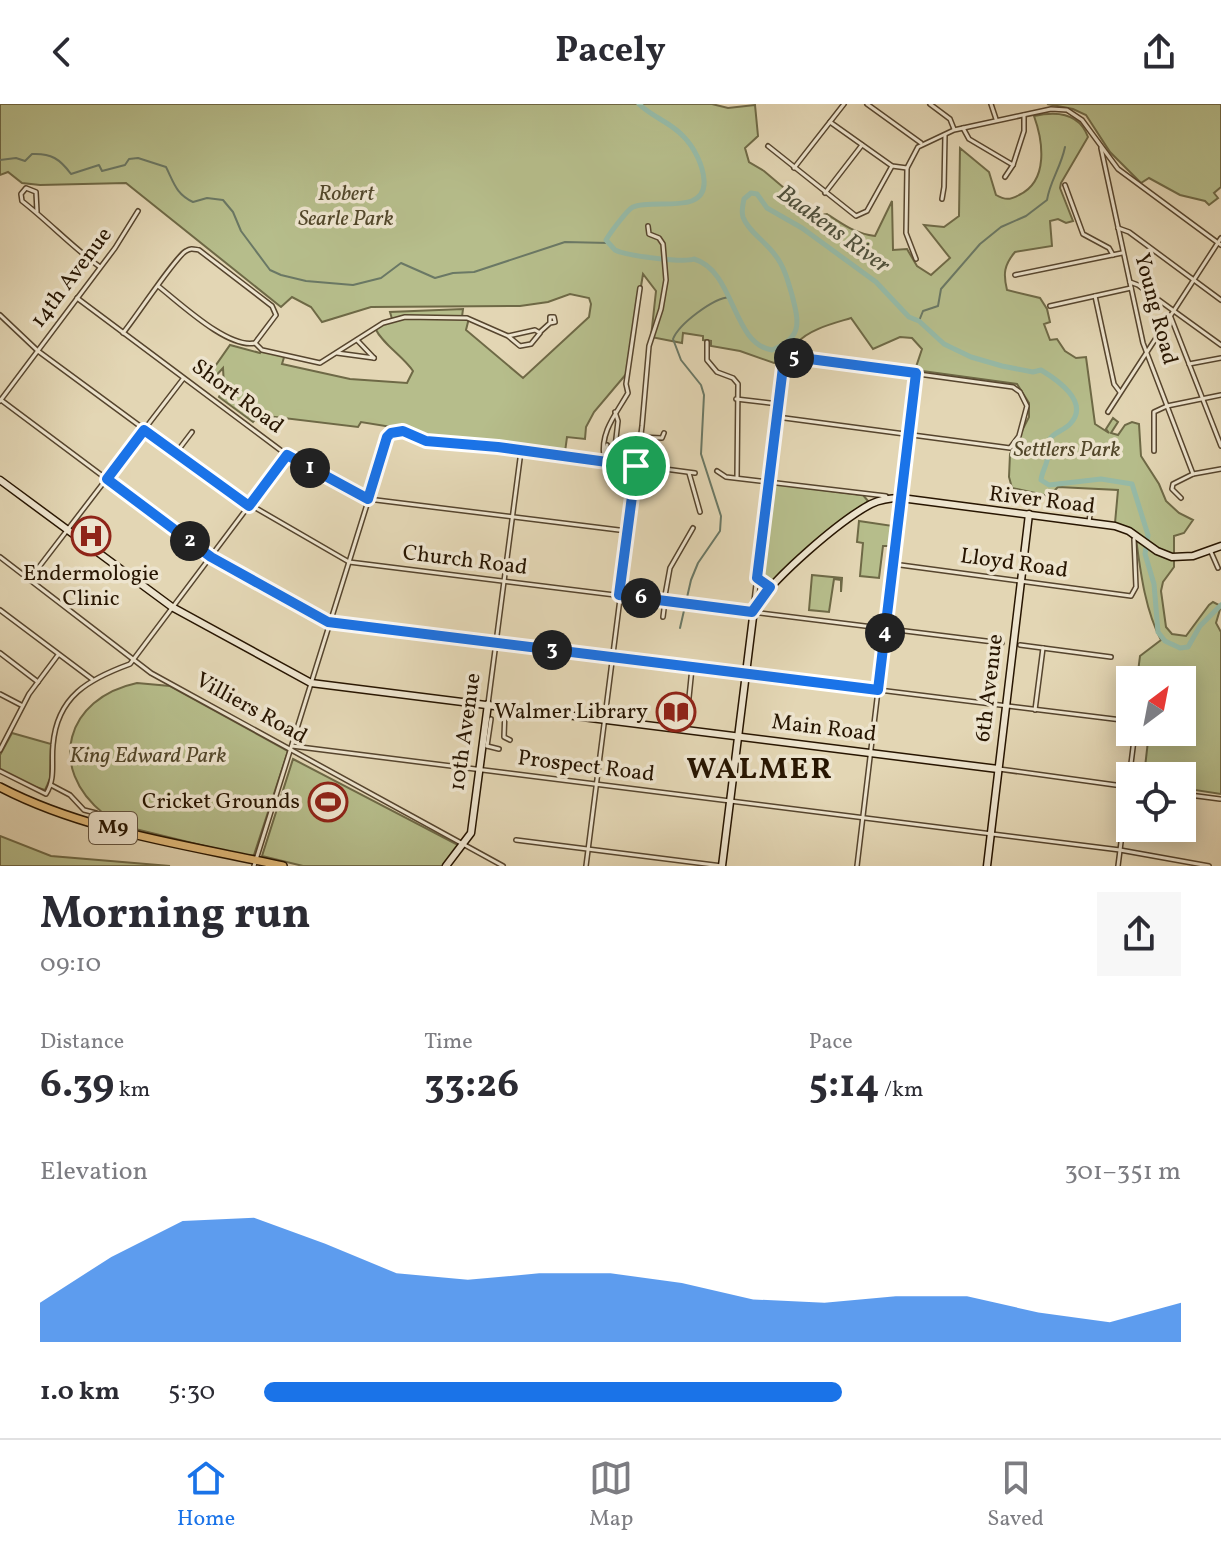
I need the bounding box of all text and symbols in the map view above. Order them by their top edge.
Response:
text: Pacely [555,27,666,77]
icon: back [40,30,84,74]
icon: share [1137,30,1181,74]
water label: Baakens River [769,177,897,283]
park label: Robert Searle Park [298,179,394,235]
street label: 14th Avenue [24,221,120,335]
street label: Young Road [1125,250,1185,368]
pin: 5 [774,338,814,378]
text: 5 [789,342,799,373]
street label: Short Road [185,352,289,442]
pin [602,432,670,500]
park label: Settlers Park [1013,435,1121,466]
icon: arrive [614,444,658,488]
pin: 1 [290,448,330,488]
text: 1 [306,452,314,483]
street label: River Road [987,479,1097,523]
hospital icon: Endermologie Clinic [70,515,112,557]
pin: 2 [170,521,210,561]
text: 2 [184,525,196,556]
street label: Church Road [401,538,529,584]
street label: Lloyd Road [958,541,1070,587]
place label: Endermologie Clinic [23,559,159,615]
pin: 6 [621,578,661,618]
text: 6 [635,582,647,613]
pin: 4 [865,613,905,653]
text: 4 [878,617,892,648]
pin: 3 [532,630,572,670]
street label: 6th Avenue [968,632,1012,744]
text: 3 [546,634,558,665]
street label: Villiers Road [189,665,313,753]
north arrow [1116,666,1196,746]
map controls [1116,666,1196,842]
street label: 10th Avenue [442,671,490,793]
library icon: Walmer Library [655,691,697,733]
place label: Walmer Library [494,697,648,728]
street label: Main Road [770,707,878,751]
park label: King Edward Park [70,741,226,772]
street label: Prospect Road [516,743,656,791]
district label: WALMER [687,749,834,791]
button: locate [1116,762,1196,842]
sports icon: Cricket Grounds [307,781,349,823]
place label: Cricket Grounds [142,787,300,818]
road number: M9 [89,812,137,844]
text: Morning run [40,885,311,946]
button: share [1097,892,1181,976]
text: 09:10 [40,946,101,982]
text: Distance [40,1027,124,1058]
text: Time [424,1027,473,1058]
text: Pace [809,1027,853,1058]
text: 6.39 [40,1058,114,1114]
text: 33:26 [424,1058,519,1114]
text: 5:14 [809,1058,880,1114]
text: km [114,1075,150,1106]
text: /km [880,1075,923,1106]
text: Elevation [40,1154,148,1190]
text: 301–351 m [1064,1154,1181,1190]
text: 1.0 km [40,1374,120,1410]
text: 5:30 [168,1374,215,1410]
tab: Home [177,1456,235,1535]
tab: Map [589,1456,633,1535]
tab: Saved [987,1456,1044,1535]

